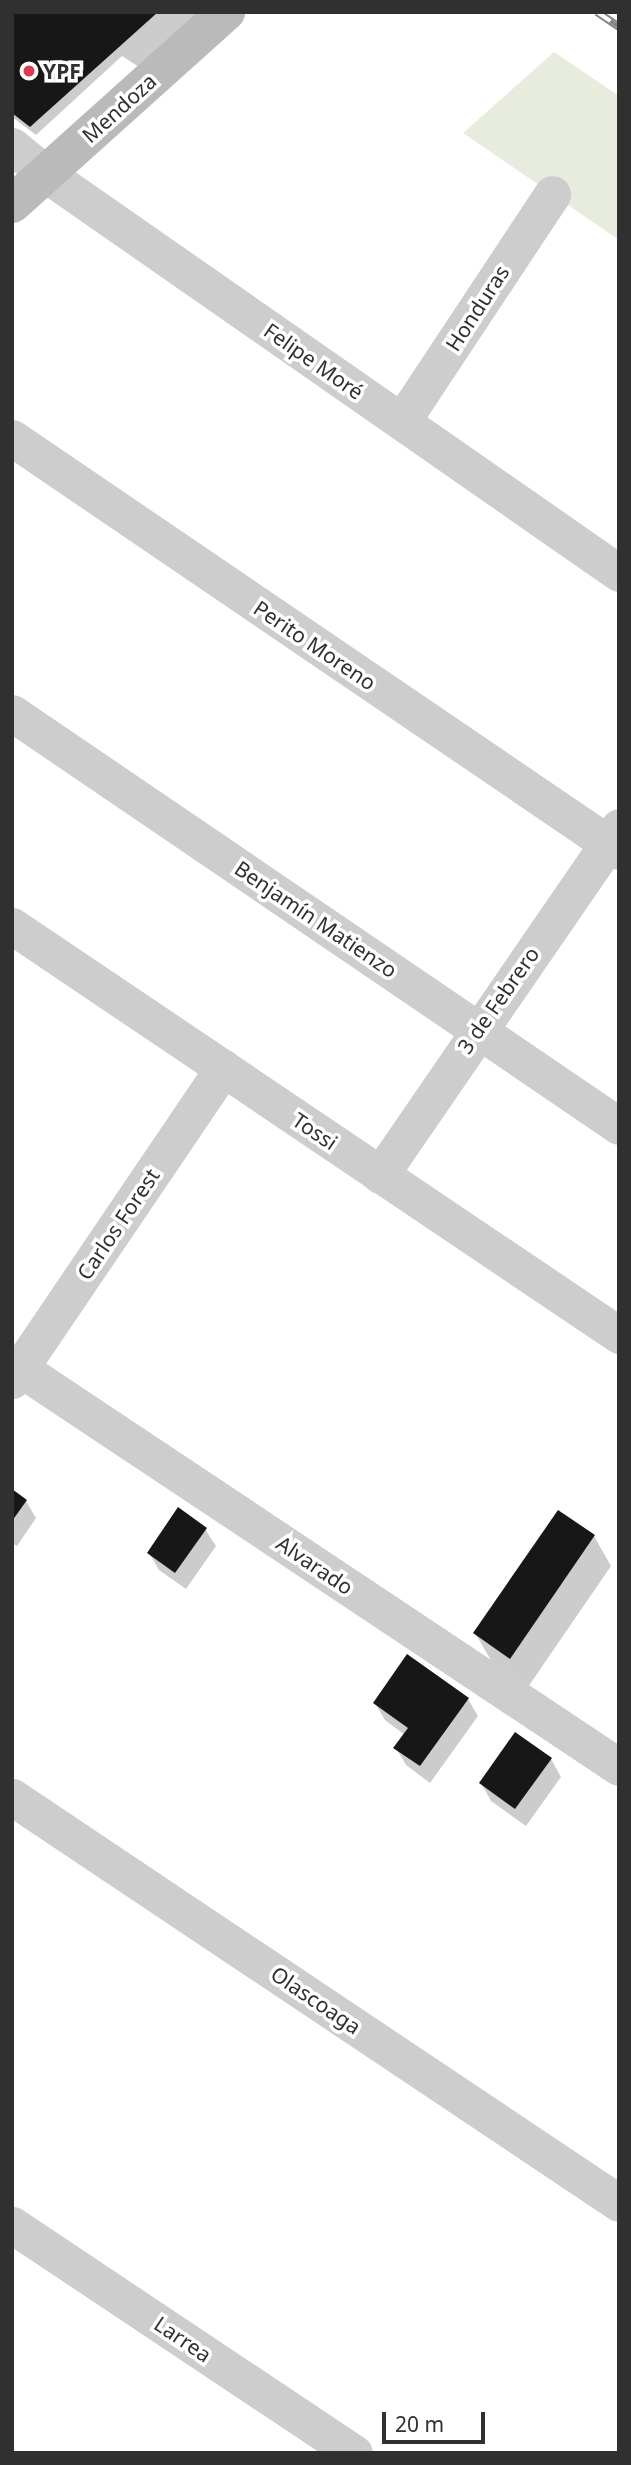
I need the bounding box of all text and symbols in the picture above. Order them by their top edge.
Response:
place label: YPF [43,58,81,84]
marker: YPF [21,63,37,79]
street label: Mendoza [77,68,161,148]
street label: Honduras [440,260,514,356]
street label: Felipe Moré [259,318,369,404]
street label: Perito Moreno [249,595,381,695]
street label: Benjamín Matienzo [230,855,402,983]
street label: 3 de Febrero [452,942,544,1058]
street label: Tossi [288,1107,342,1155]
street label: Carlos Forest [72,1164,164,1284]
street label: Alvarado [272,1530,358,1600]
street label: Olascoaga [266,1961,366,2039]
street label: Larrea [150,2311,216,2367]
scale bar [386,2398,489,2442]
text: 20 m [395,2410,444,2438]

